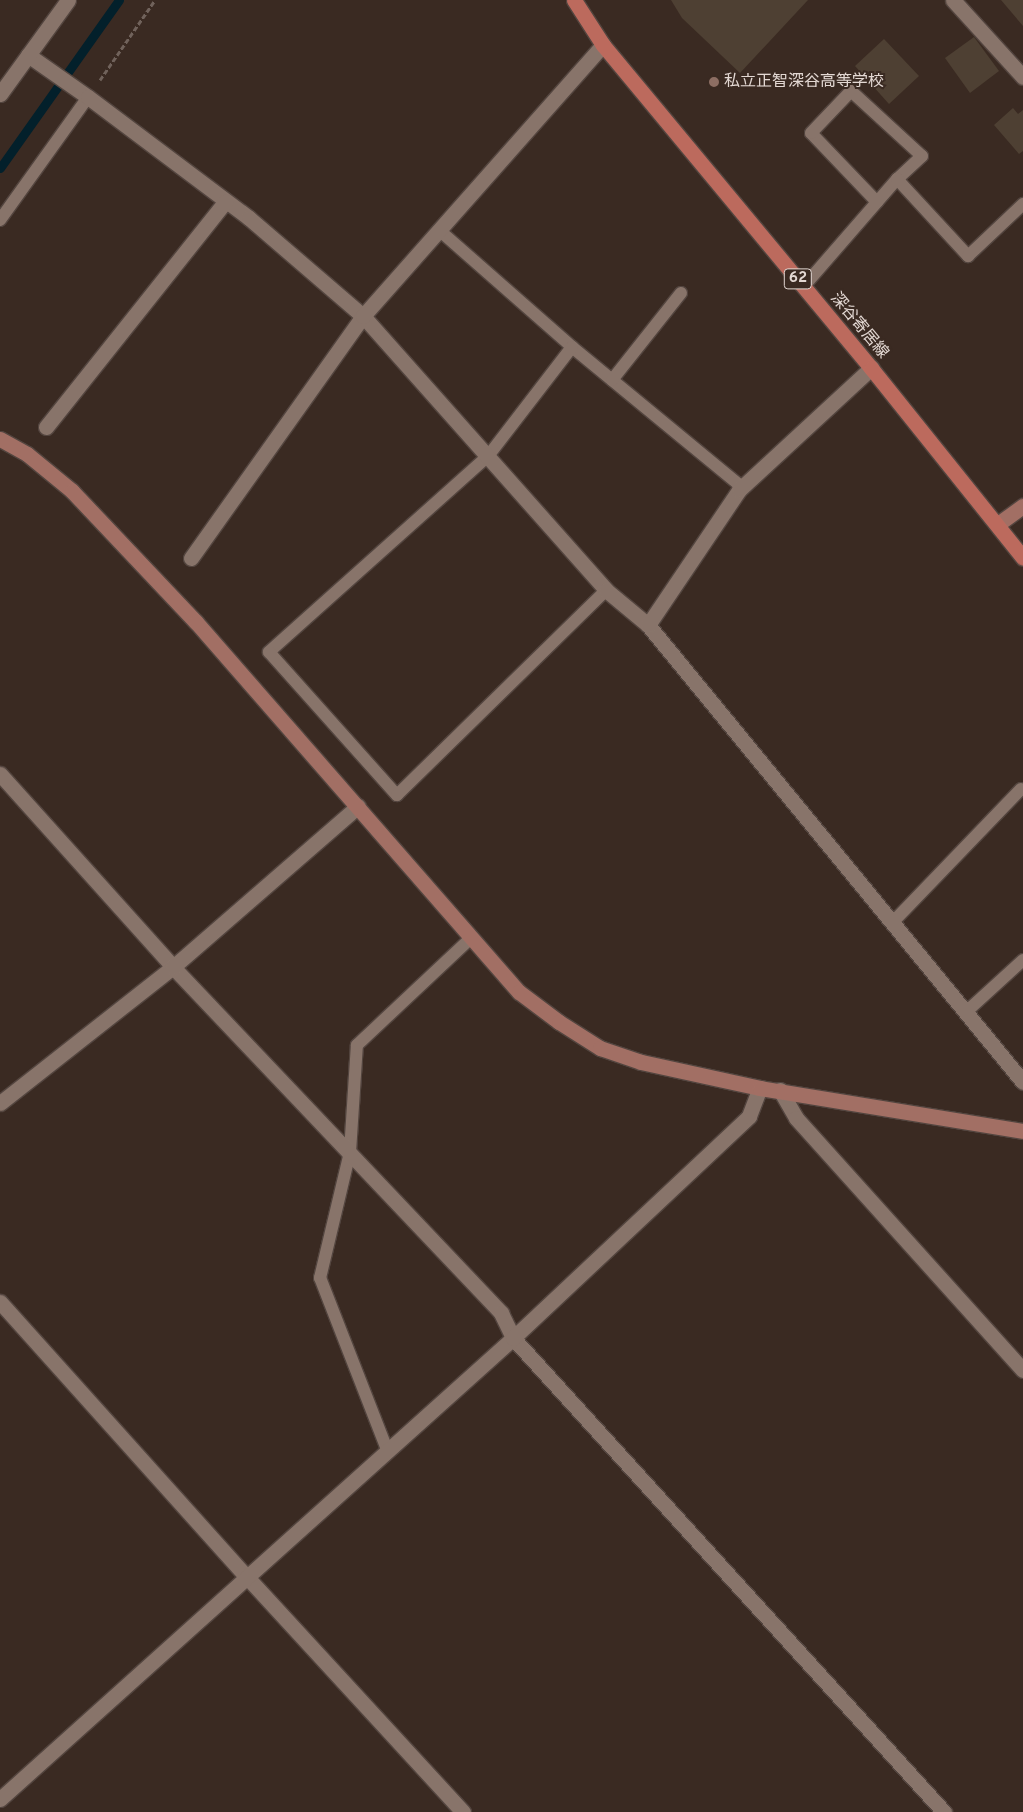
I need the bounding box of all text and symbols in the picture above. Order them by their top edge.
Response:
place label: 私立正智深谷高等学校 [724,72,884,92]
marker: 私立正智深谷高等学校 [708,76,720,88]
road number: 62 [783,266,813,292]
street label: 深谷寄居線 [826,289,892,363]

